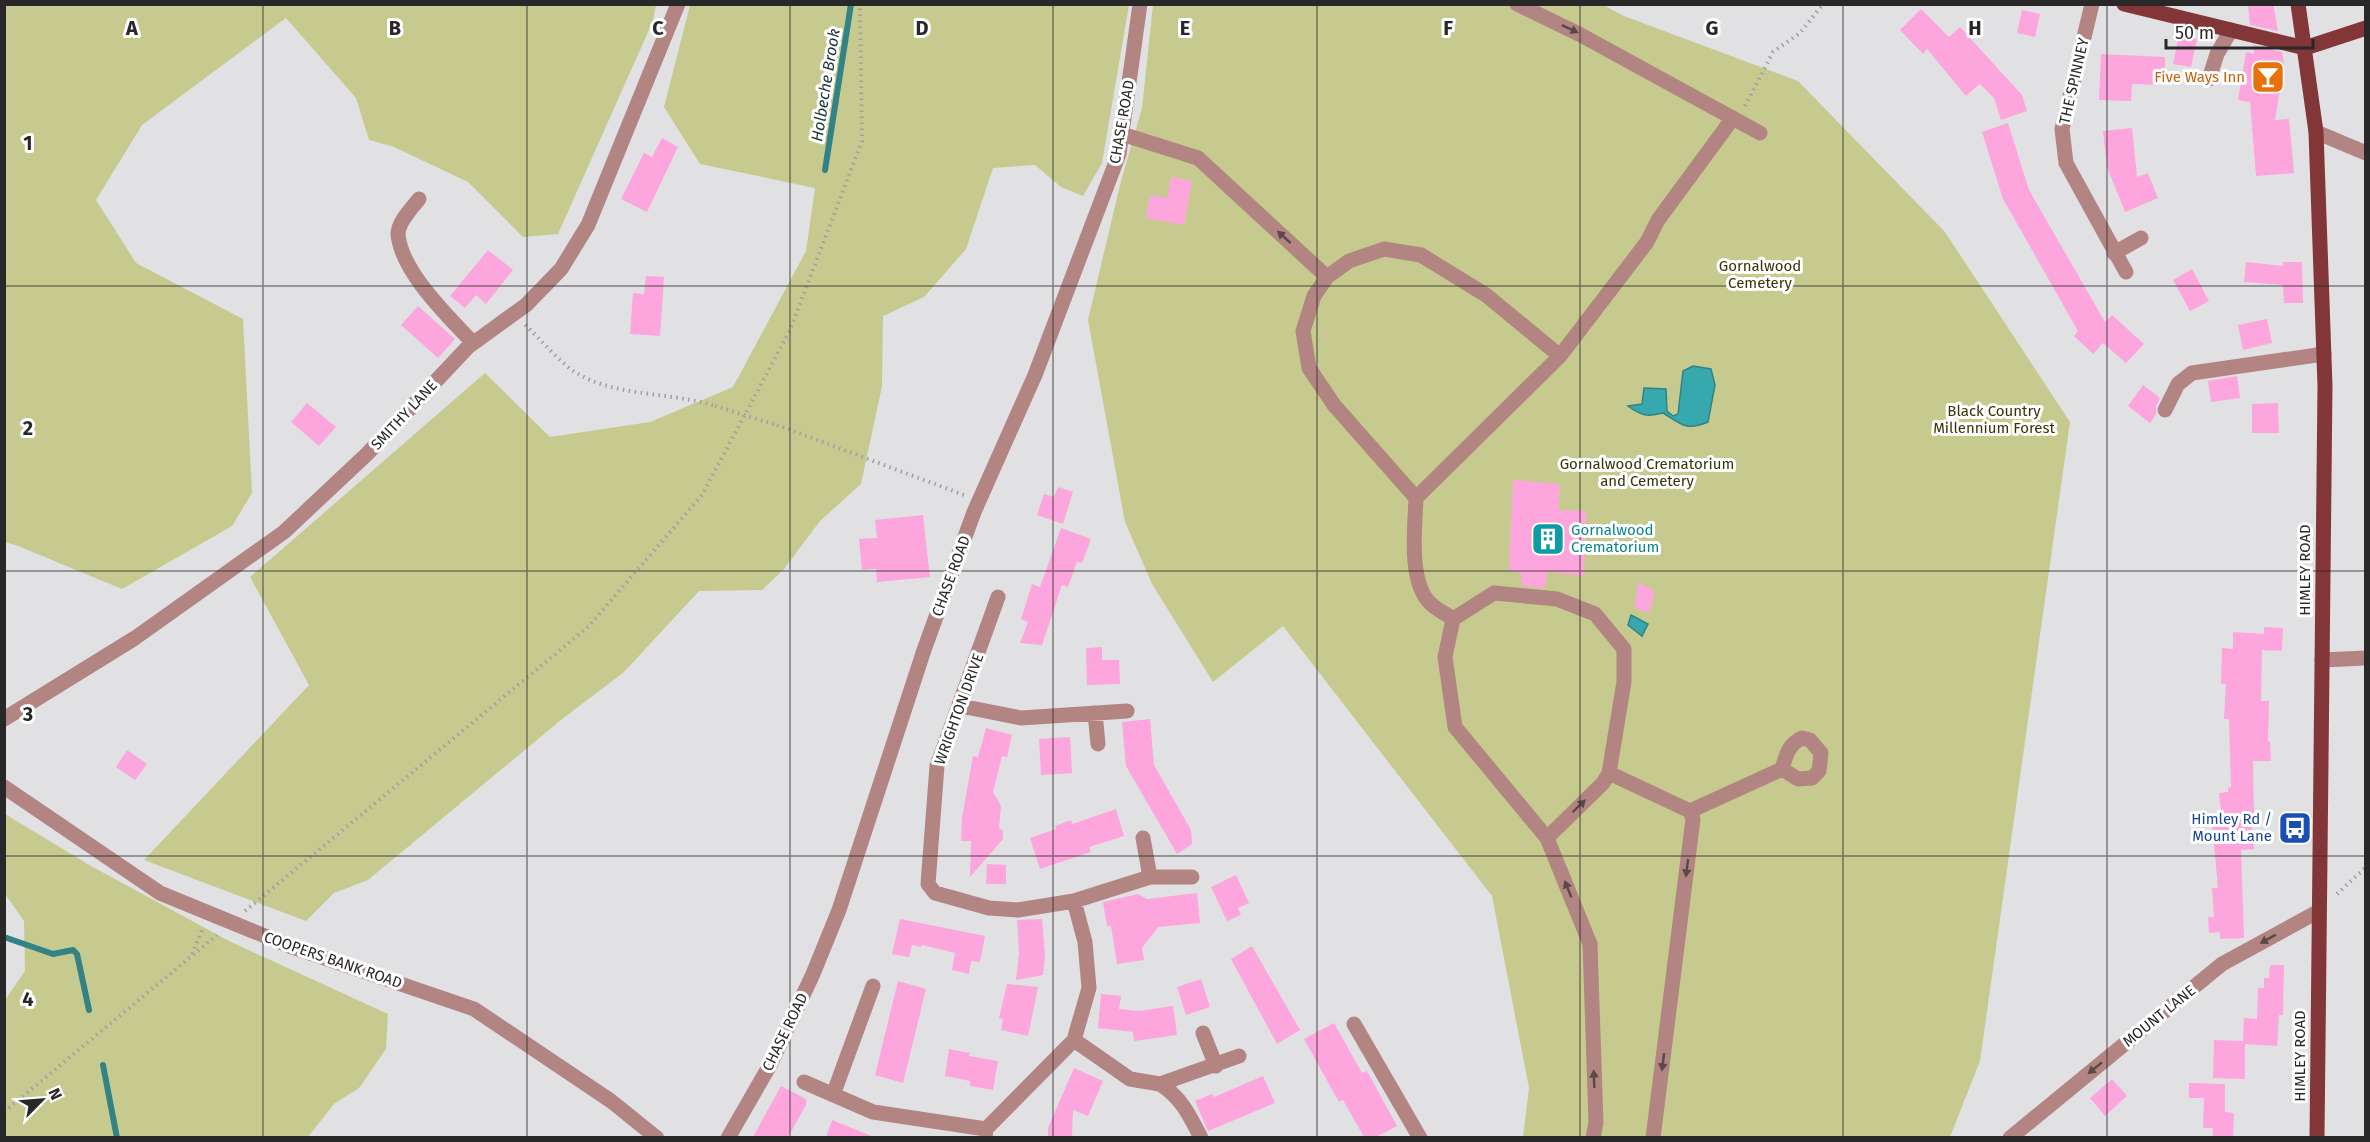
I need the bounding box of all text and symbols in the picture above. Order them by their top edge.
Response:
scale bar [2166,12,2313,50]
text: A [125,16,139,40]
text: B [389,16,401,40]
text: C [652,16,664,40]
text: D [915,16,929,40]
text: E [1180,16,1190,40]
text: F [1443,16,1453,40]
text: G [1706,16,1718,40]
text: H [1968,16,1982,40]
text: 50 m [2175,22,2214,44]
one-way arrow [1561,25,1578,34]
water label: Holbeche Brook [807,27,844,143]
street label: THE SPINNEY [2055,35,2093,126]
bar icon: Five Ways Inn [2250,59,2286,95]
place label: Five Ways Inn [2154,68,2245,86]
street label: CHASE ROAD [1106,79,1138,165]
text: 1 [23,131,33,155]
one-way arrow [1277,231,1292,244]
park label: Gornalwood Cemetery [1719,257,1801,292]
street label: SMITHY LANE [367,376,441,454]
park label: Black Country Millennium Forest [1933,402,2055,437]
text: 2 [23,416,33,440]
park label: Gornalwood Crematorium and Cemetery [1560,455,1734,490]
building icon: Gornalwood Crematorium [1530,521,1566,557]
place label: Gornalwood Crematorium [1571,521,1659,556]
street label: HIMLEY ROAD [2296,524,2314,616]
street label: CHASE ROAD [928,533,974,619]
street label: WRIGHTON DRIVE [931,651,987,767]
text: 3 [22,702,33,726]
one-way arrow [1572,799,1587,813]
place label: Himley Rd / Mount Lane [2191,810,2272,845]
bus stop icon: Himley Rd / Mount Lane [2277,810,2313,846]
one-way arrow [1682,859,1692,878]
one-way arrow [1563,879,1573,897]
street label: COOPERS BANK ROAD [262,928,404,992]
one-way arrow [2259,934,2276,944]
street label: MOUNT LANE [2119,981,2199,1051]
text: 4 [22,987,34,1011]
street label: CHASE ROAD [758,990,812,1074]
street label: HIMLEY ROAD [2291,1010,2309,1102]
one-way arrow [1658,1052,1667,1071]
one-way arrow [2088,1061,2103,1073]
north arrow [12,1070,72,1130]
one-way arrow [1590,1070,1599,1089]
text: N [44,1085,66,1103]

